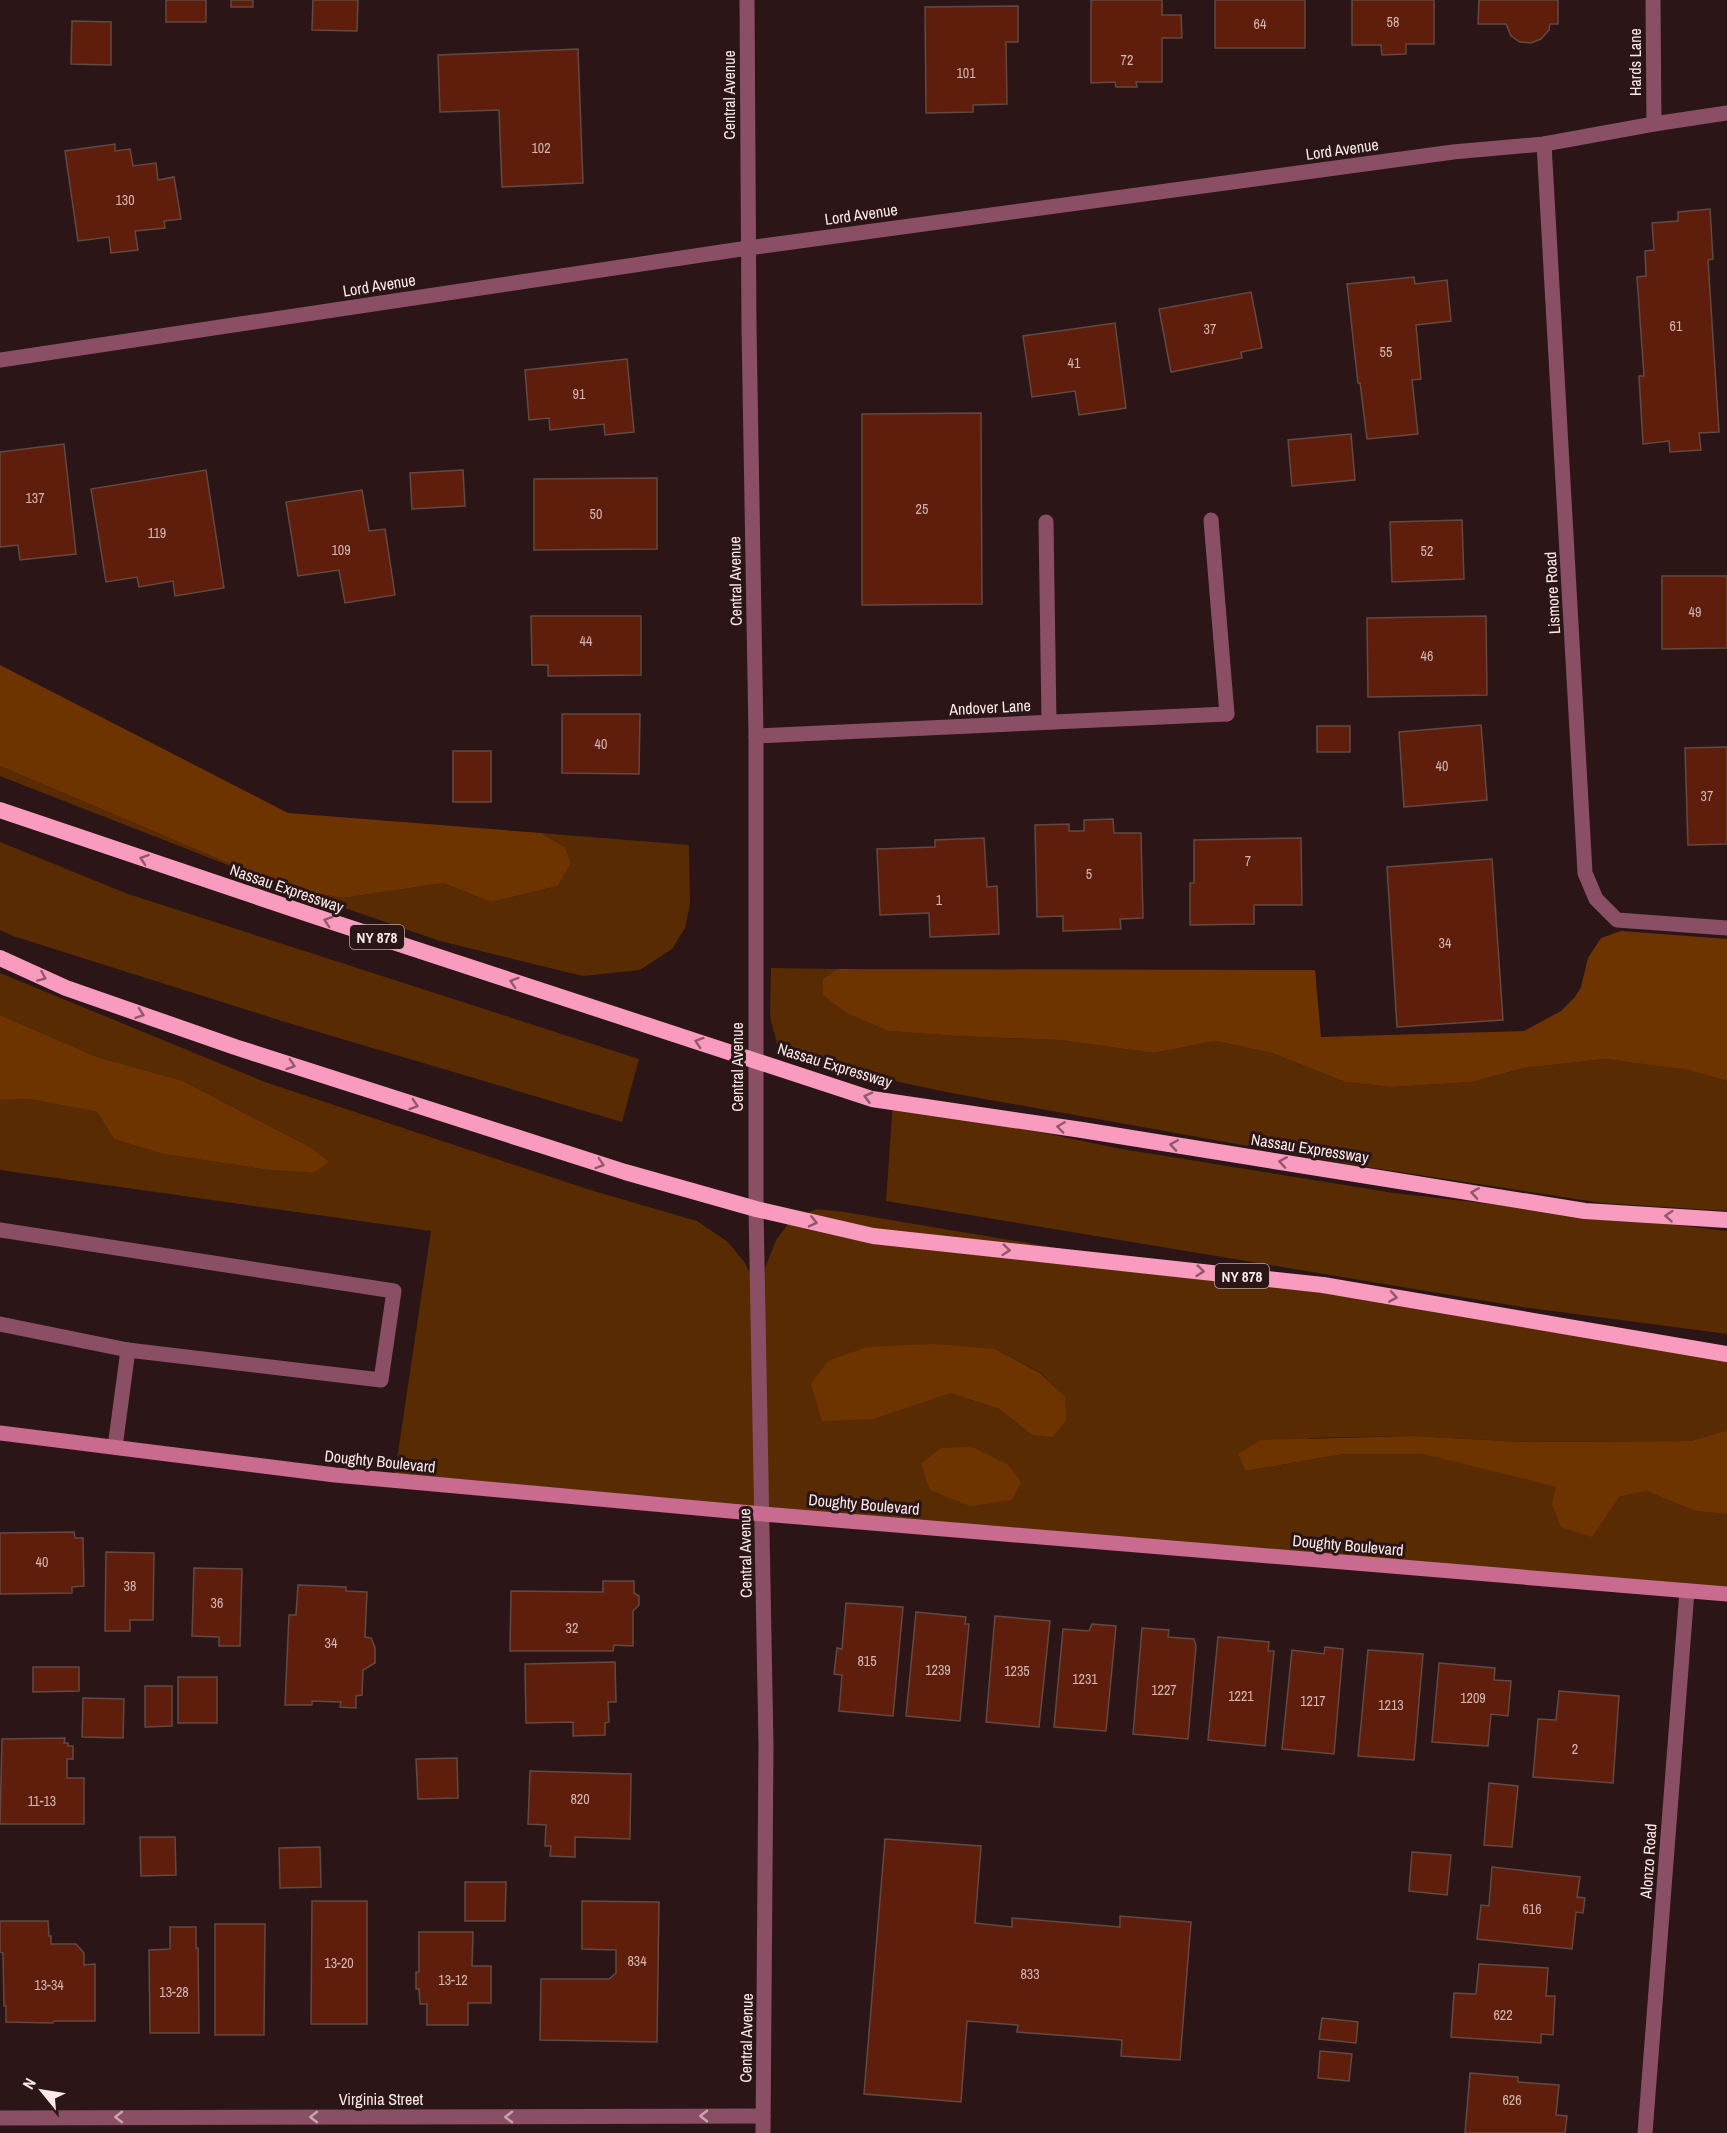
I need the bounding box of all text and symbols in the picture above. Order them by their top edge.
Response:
house number: 58 [1387,13,1399,31]
house number: 64 [1254,15,1267,33]
street label: Hards Lane [1624,28,1646,96]
street label: Central Avenue [718,50,740,140]
house number: 72 [1121,51,1133,69]
house number: 101 [956,64,976,82]
street label: Lord Avenue [1304,133,1380,165]
house number: 102 [531,139,551,157]
house number: 130 [115,191,135,209]
street label: Lord Avenue [823,198,899,230]
street label: Lord Avenue [341,268,417,302]
house number: 61 [1670,317,1683,335]
house number: 37 [1204,320,1216,338]
house number: 55 [1380,343,1392,361]
house number: 41 [1068,354,1081,372]
house number: 91 [573,385,586,403]
house number: 137 [25,489,45,507]
house number: 25 [916,500,928,518]
house number: 50 [590,505,602,523]
house number: 119 [148,524,166,542]
street label: Central Avenue [723,536,747,626]
house number: 109 [331,541,351,559]
house number: 52 [1421,542,1433,560]
street label: Lismore Road [1539,551,1565,635]
house number: 49 [1689,603,1701,621]
house number: 44 [580,632,593,650]
house number: 46 [1421,647,1433,665]
street label: Andover Lane [948,694,1031,720]
house number: 40 [595,735,607,753]
house number: 40 [1436,757,1448,775]
house number: 37 [1701,787,1713,805]
house number: 7 [1245,852,1251,870]
one-way arrow [139,853,149,866]
street label: Nassau Expressway [227,858,347,918]
house number: 5 [1086,865,1092,883]
house number: 1 [936,891,943,909]
one-way arrow [323,916,334,928]
road number: NY 878 [350,925,404,949]
house number: 34 [1439,934,1452,952]
one-way arrow [36,970,47,982]
one-way arrow [509,976,520,989]
one-way arrow [134,1006,145,1019]
street label: Central Avenue [726,1022,748,1112]
one-way arrow [694,1037,705,1049]
street label: Nassau Expressway [775,1037,895,1093]
one-way arrow [285,1058,296,1070]
one-way arrow [863,1091,873,1104]
one-way arrow [408,1098,419,1110]
one-way arrow [1056,1121,1066,1133]
street label: Nassau Expressway [1250,1128,1371,1168]
one-way arrow [1170,1139,1179,1151]
one-way arrow [1278,1156,1288,1169]
one-way arrow [594,1157,605,1169]
one-way arrow [1471,1187,1481,1200]
one-way arrow [1664,1210,1673,1223]
one-way arrow [808,1214,818,1227]
one-way arrow [1001,1243,1010,1256]
one-way arrow [1195,1264,1204,1277]
road number: NY 878 [1215,1264,1269,1288]
one-way arrow [1388,1290,1398,1303]
street label: Doughty Boulevard [323,1444,437,1478]
street label: Doughty Boulevard [807,1488,921,1520]
street label: Central Avenue [733,1508,757,1598]
street label: Doughty Boulevard [1291,1529,1405,1561]
house number: 40 [36,1553,48,1571]
house number: 38 [124,1577,136,1595]
house number: 36 [211,1594,223,1612]
house number: 32 [566,1619,578,1637]
house number: 34 [325,1634,338,1652]
house number: 815 [857,1652,877,1670]
house number: 1239 [925,1661,951,1679]
house number: 1235 [1004,1662,1030,1680]
house number: 1231 [1072,1670,1098,1688]
house number: 1227 [1151,1681,1177,1699]
house number: 1221 [1228,1687,1254,1705]
house number: 1209 [1460,1689,1486,1707]
house number: 1217 [1300,1692,1326,1710]
house number: 1213 [1378,1696,1404,1714]
house number: 2 [1572,1740,1578,1758]
house number: 820 [570,1790,590,1808]
house number: 11-13 [28,1792,56,1810]
street label: Alonzo Road [1634,1823,1662,1900]
house number: 616 [1522,1900,1542,1918]
house number: 834 [627,1952,647,1970]
house number: 13-20 [324,1954,354,1972]
house number: 833 [1020,1965,1040,1983]
house number: 13-12 [438,1971,468,1989]
house number: 13-34 [34,1976,64,1994]
house number: 13-28 [159,1983,189,2001]
street label: Central Avenue [734,1993,758,2083]
house number: 622 [1493,2006,1513,2024]
north arrow [12,2061,72,2121]
text: N [17,2074,41,2093]
street label: Virginia Street [339,2088,424,2110]
house number: 626 [1502,2091,1522,2109]
one-way arrow [505,2110,514,2123]
one-way arrow [700,2110,709,2122]
one-way arrow [115,2111,124,2123]
one-way arrow [310,2111,319,2123]

